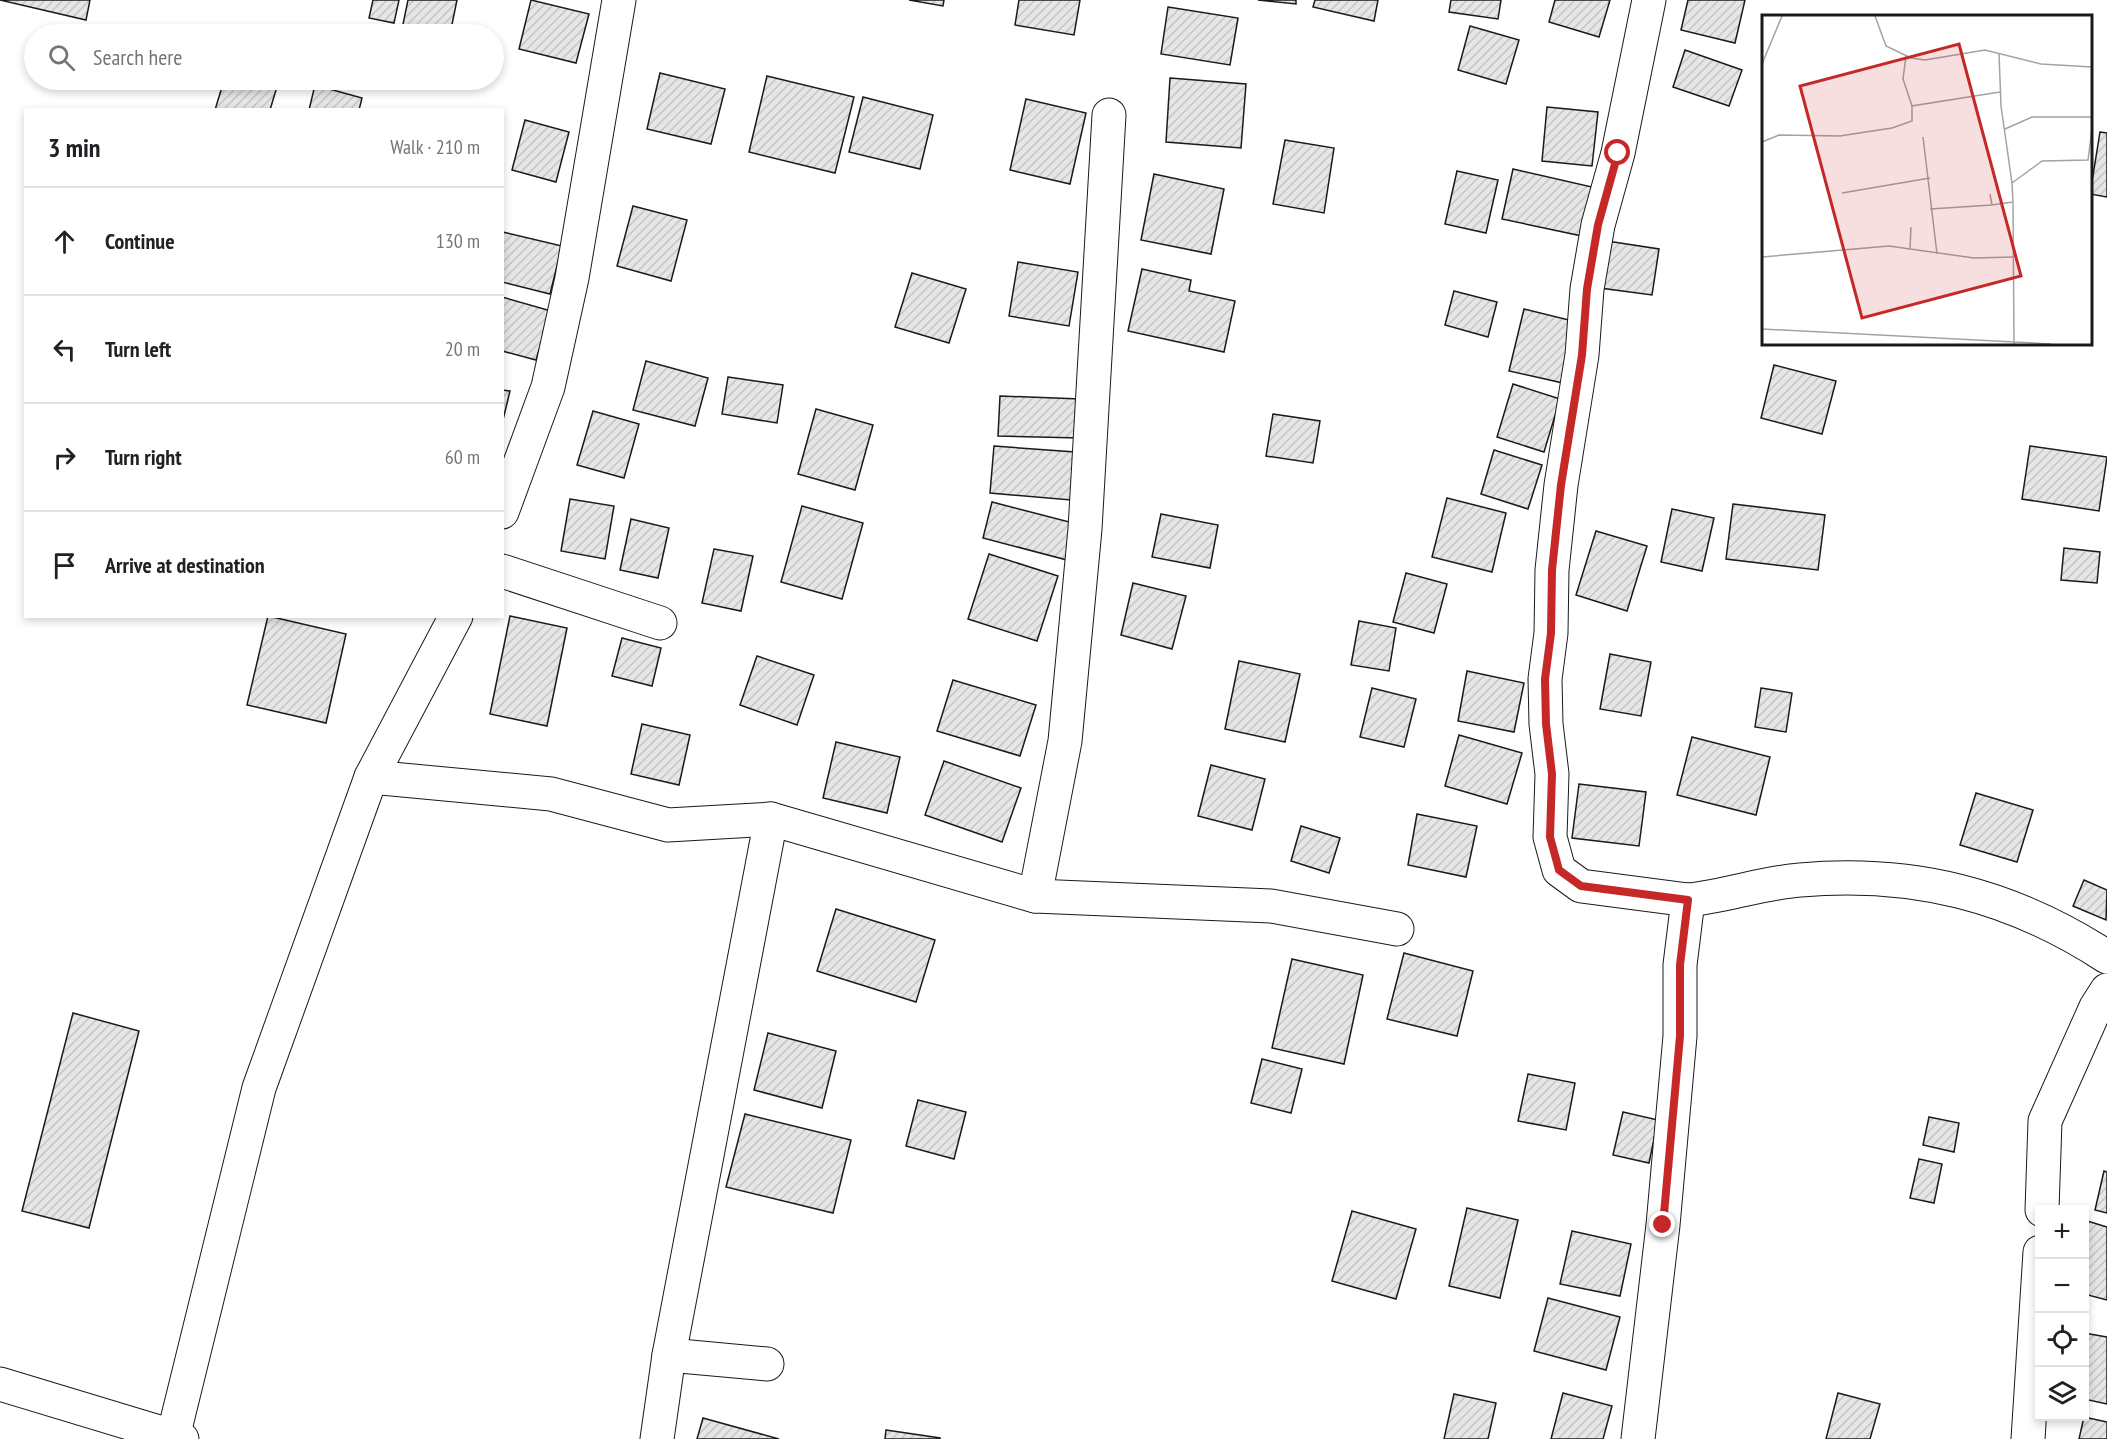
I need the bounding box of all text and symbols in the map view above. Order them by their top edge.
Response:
inset map [1762,15,2092,345]
search box [24,24,504,90]
icon: search [45,41,78,74]
text: Search here [93,43,182,71]
text: 3 min [48,131,101,164]
text: Walk · 210 m [390,134,480,160]
route start [1604,139,1630,165]
icon: ahead [48,225,81,258]
text: Continue [105,227,175,255]
text: 130 m [436,228,480,254]
icon: left [48,333,81,366]
text: Turn left [105,335,171,363]
text: 20 m [445,336,480,362]
icon: right [48,441,81,474]
text: Turn right [105,443,182,471]
text: 60 m [445,444,480,470]
icon: arrive [48,549,81,582]
text: Arrive at destination [105,551,265,579]
map controls [2035,1205,2089,1421]
button: + [2035,1205,2089,1259]
route end [1649,1211,1675,1237]
button: − [2035,1259,2089,1313]
button: locate [2035,1313,2089,1367]
button: layers [2035,1367,2089,1421]

